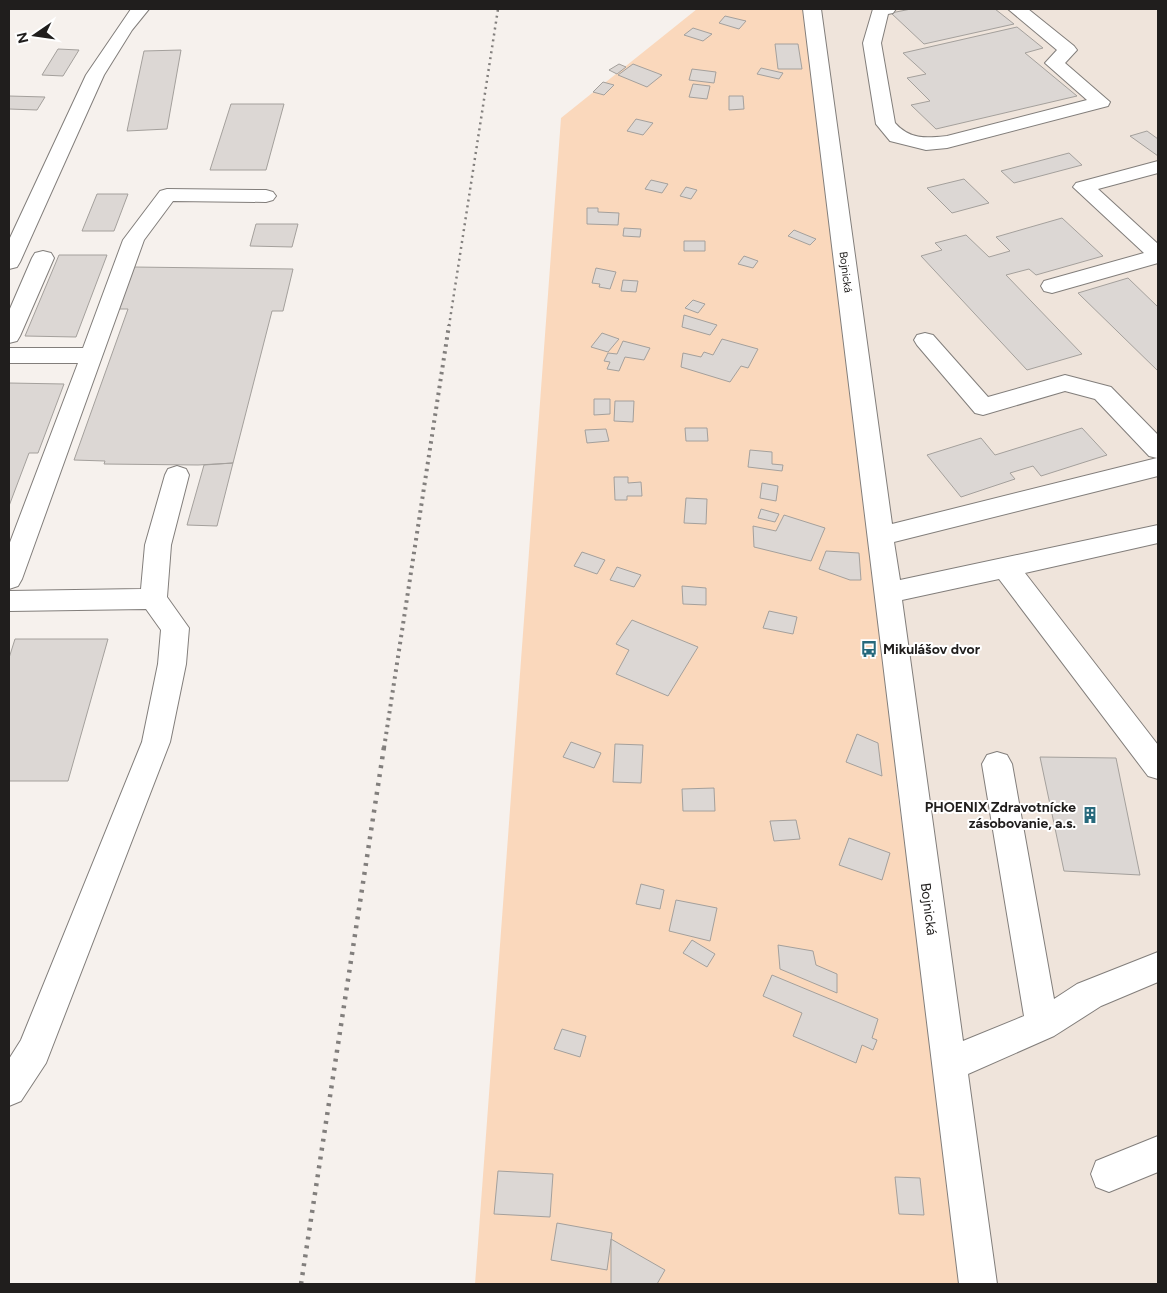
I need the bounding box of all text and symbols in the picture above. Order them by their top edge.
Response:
north arrow [10,10,60,60]
text: N [13,31,32,45]
street label: Bojnická [837,251,854,293]
bus stop icon: Mikulášov dvor [859,639,879,659]
place label: Mikulášov dvor [883,641,981,658]
place label: PHOENIX Zdravotnícke zásobovanie, a.s. [925,799,1076,832]
building icon: PHOENIX Zdravotnícke zásobovanie, a.s. [1080,805,1100,825]
street label: Bojnická [917,882,940,936]

